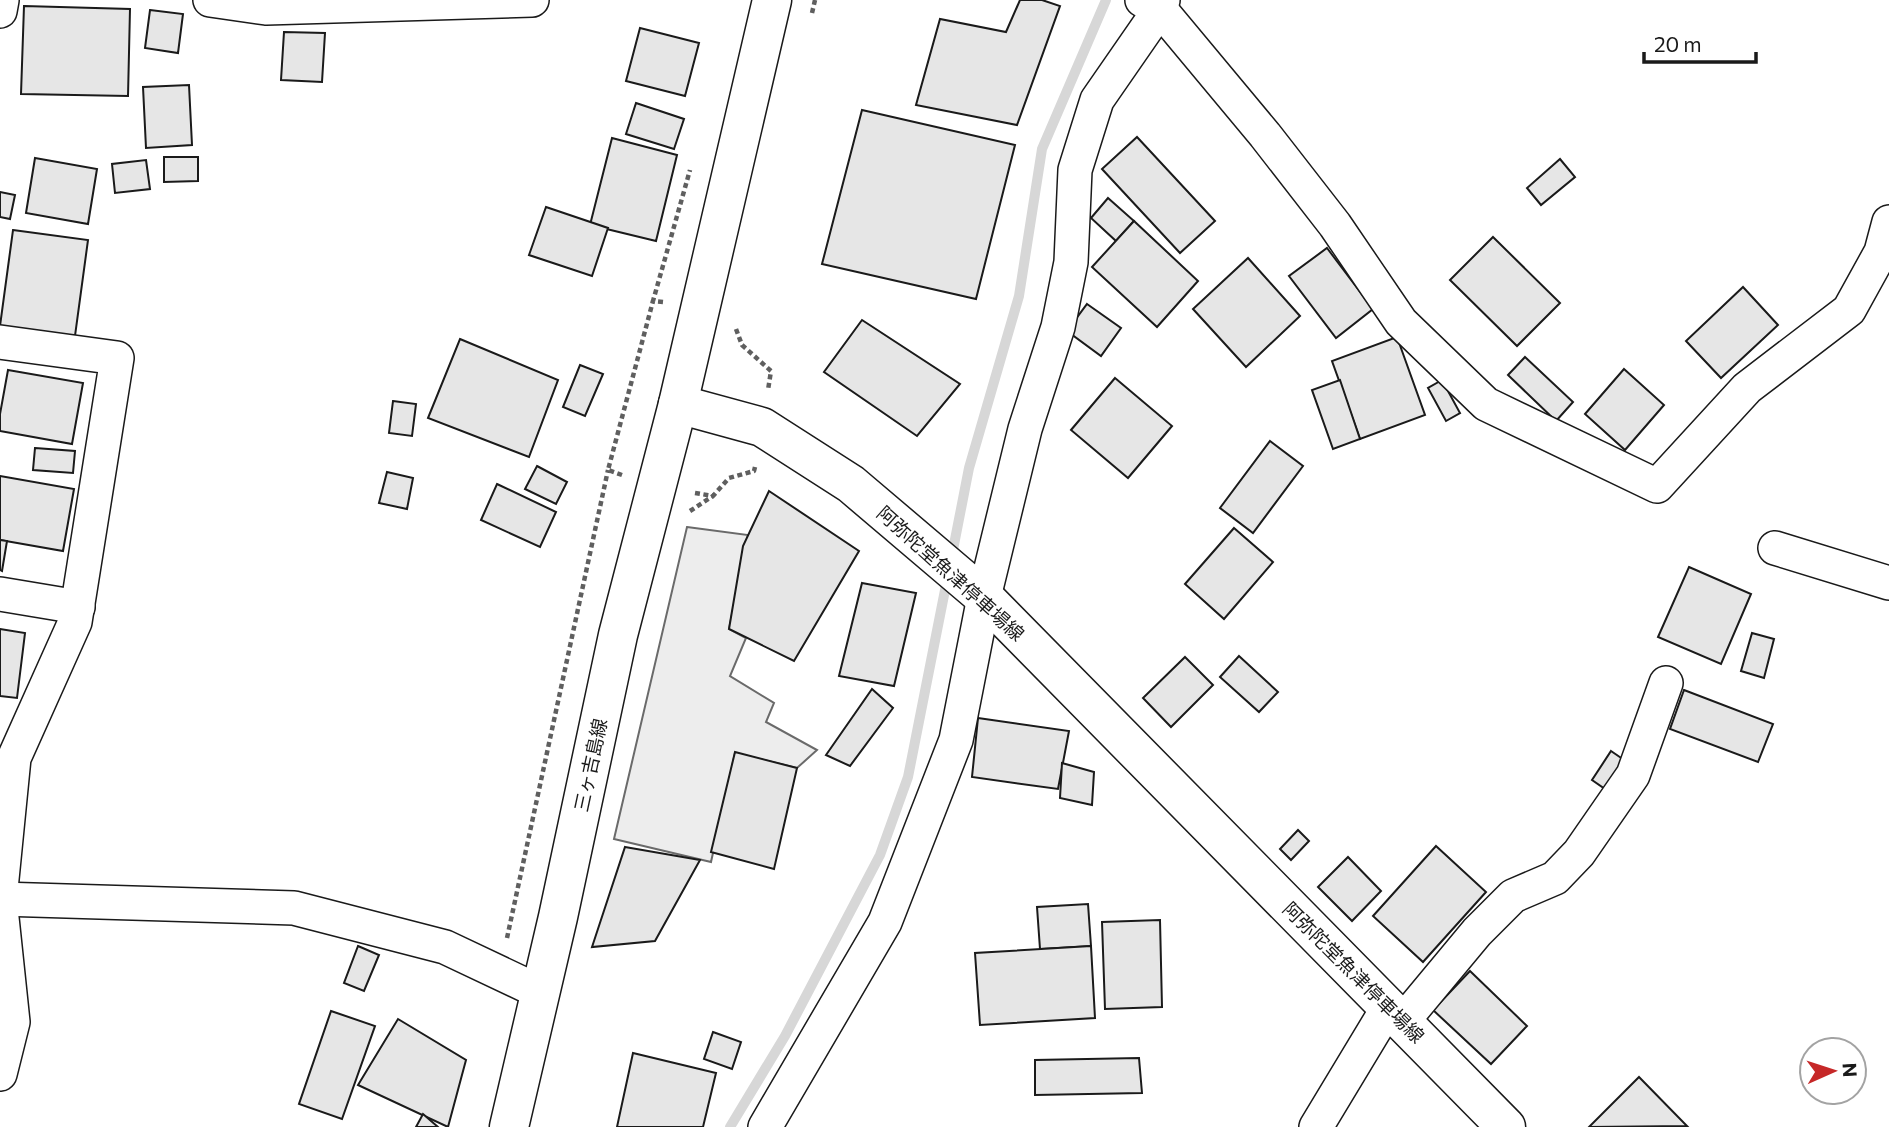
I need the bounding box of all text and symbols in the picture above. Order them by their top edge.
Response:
scale bar [1644,21,1756,65]
text: 20 m [1654,31,1702,56]
street label: 阿弥陀堂魚津停車場線 [873,501,1029,645]
street label: 三ヶ吉島線 [569,716,611,814]
street label: 阿弥陀堂魚津停車場線 [1279,897,1429,1047]
north arrow [1798,1036,1868,1106]
text: N [1839,1062,1862,1078]

